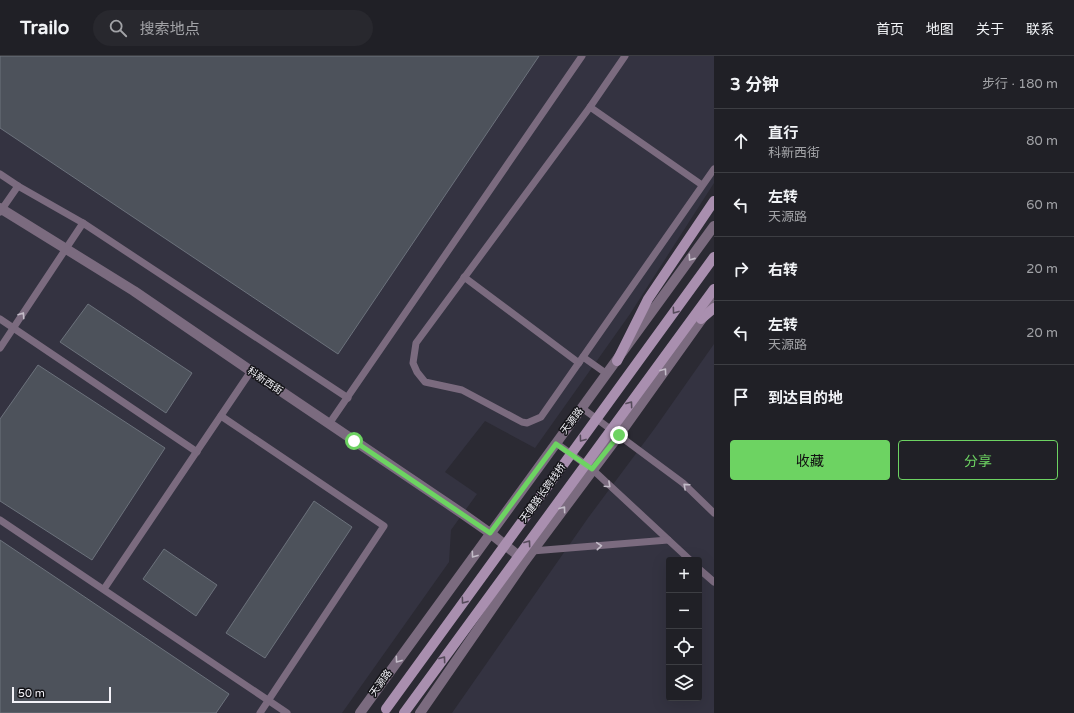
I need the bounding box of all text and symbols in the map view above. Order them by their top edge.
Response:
search box [93,10,373,46]
text: Trailo [20,17,69,39]
icon: search [107,17,129,39]
text: 搜索地点 [139,20,199,38]
text: 首页 [876,21,904,38]
text: 地图 [926,21,954,38]
text: 关于 [976,21,1004,38]
text: 联系 [1026,21,1054,38]
text: 3 分钟 [730,74,779,95]
text: 步行 · 180 m [982,76,1058,92]
text: 直行 [768,124,798,142]
icon: ahead [730,130,752,152]
text: 80 m [1026,133,1058,149]
text: 科新西街 [768,145,820,161]
text: 左转 [768,188,798,206]
icon: left [730,194,752,216]
text: 60 m [1026,197,1058,213]
text: 天源路 [768,209,807,225]
one-way arrow [688,254,696,261]
icon: right [730,258,752,280]
text: 右转 [768,261,798,279]
text: 20 m [1026,261,1058,277]
one-way arrow [672,307,679,314]
one-way arrow [17,312,24,319]
text: 左转 [768,316,798,334]
icon: left [730,322,752,344]
text: 20 m [1026,325,1058,341]
text: 天源路 [768,337,807,353]
street label: 科新西街 [245,365,285,397]
one-way arrow [659,368,666,375]
icon: arrive [730,386,752,408]
text: 到达目的地 [768,389,843,407]
one-way arrow [625,401,632,408]
street label: 天源路 [558,405,586,437]
route end [610,426,628,444]
route start [345,432,363,450]
one-way arrow [579,435,587,442]
button: 收藏 [730,440,890,480]
button: 分享 [898,440,1058,480]
street label: 天健路长跨线桥 [518,461,568,525]
one-way arrow [604,480,611,487]
one-way arrow [683,484,691,491]
one-way arrow [558,507,565,514]
one-way arrow [523,540,530,547]
one-way arrow [596,541,602,550]
one-way arrow [471,551,479,558]
map controls [666,557,702,701]
button: + [666,557,702,593]
button: − [666,593,702,629]
one-way arrow [461,597,469,604]
button: locate [666,629,702,665]
one-way arrow [396,656,403,663]
one-way arrow [438,656,446,663]
button: layers [666,665,702,701]
street label: 天源路 [367,667,395,699]
scale bar [12,685,111,704]
text: 50 m [18,687,45,700]

